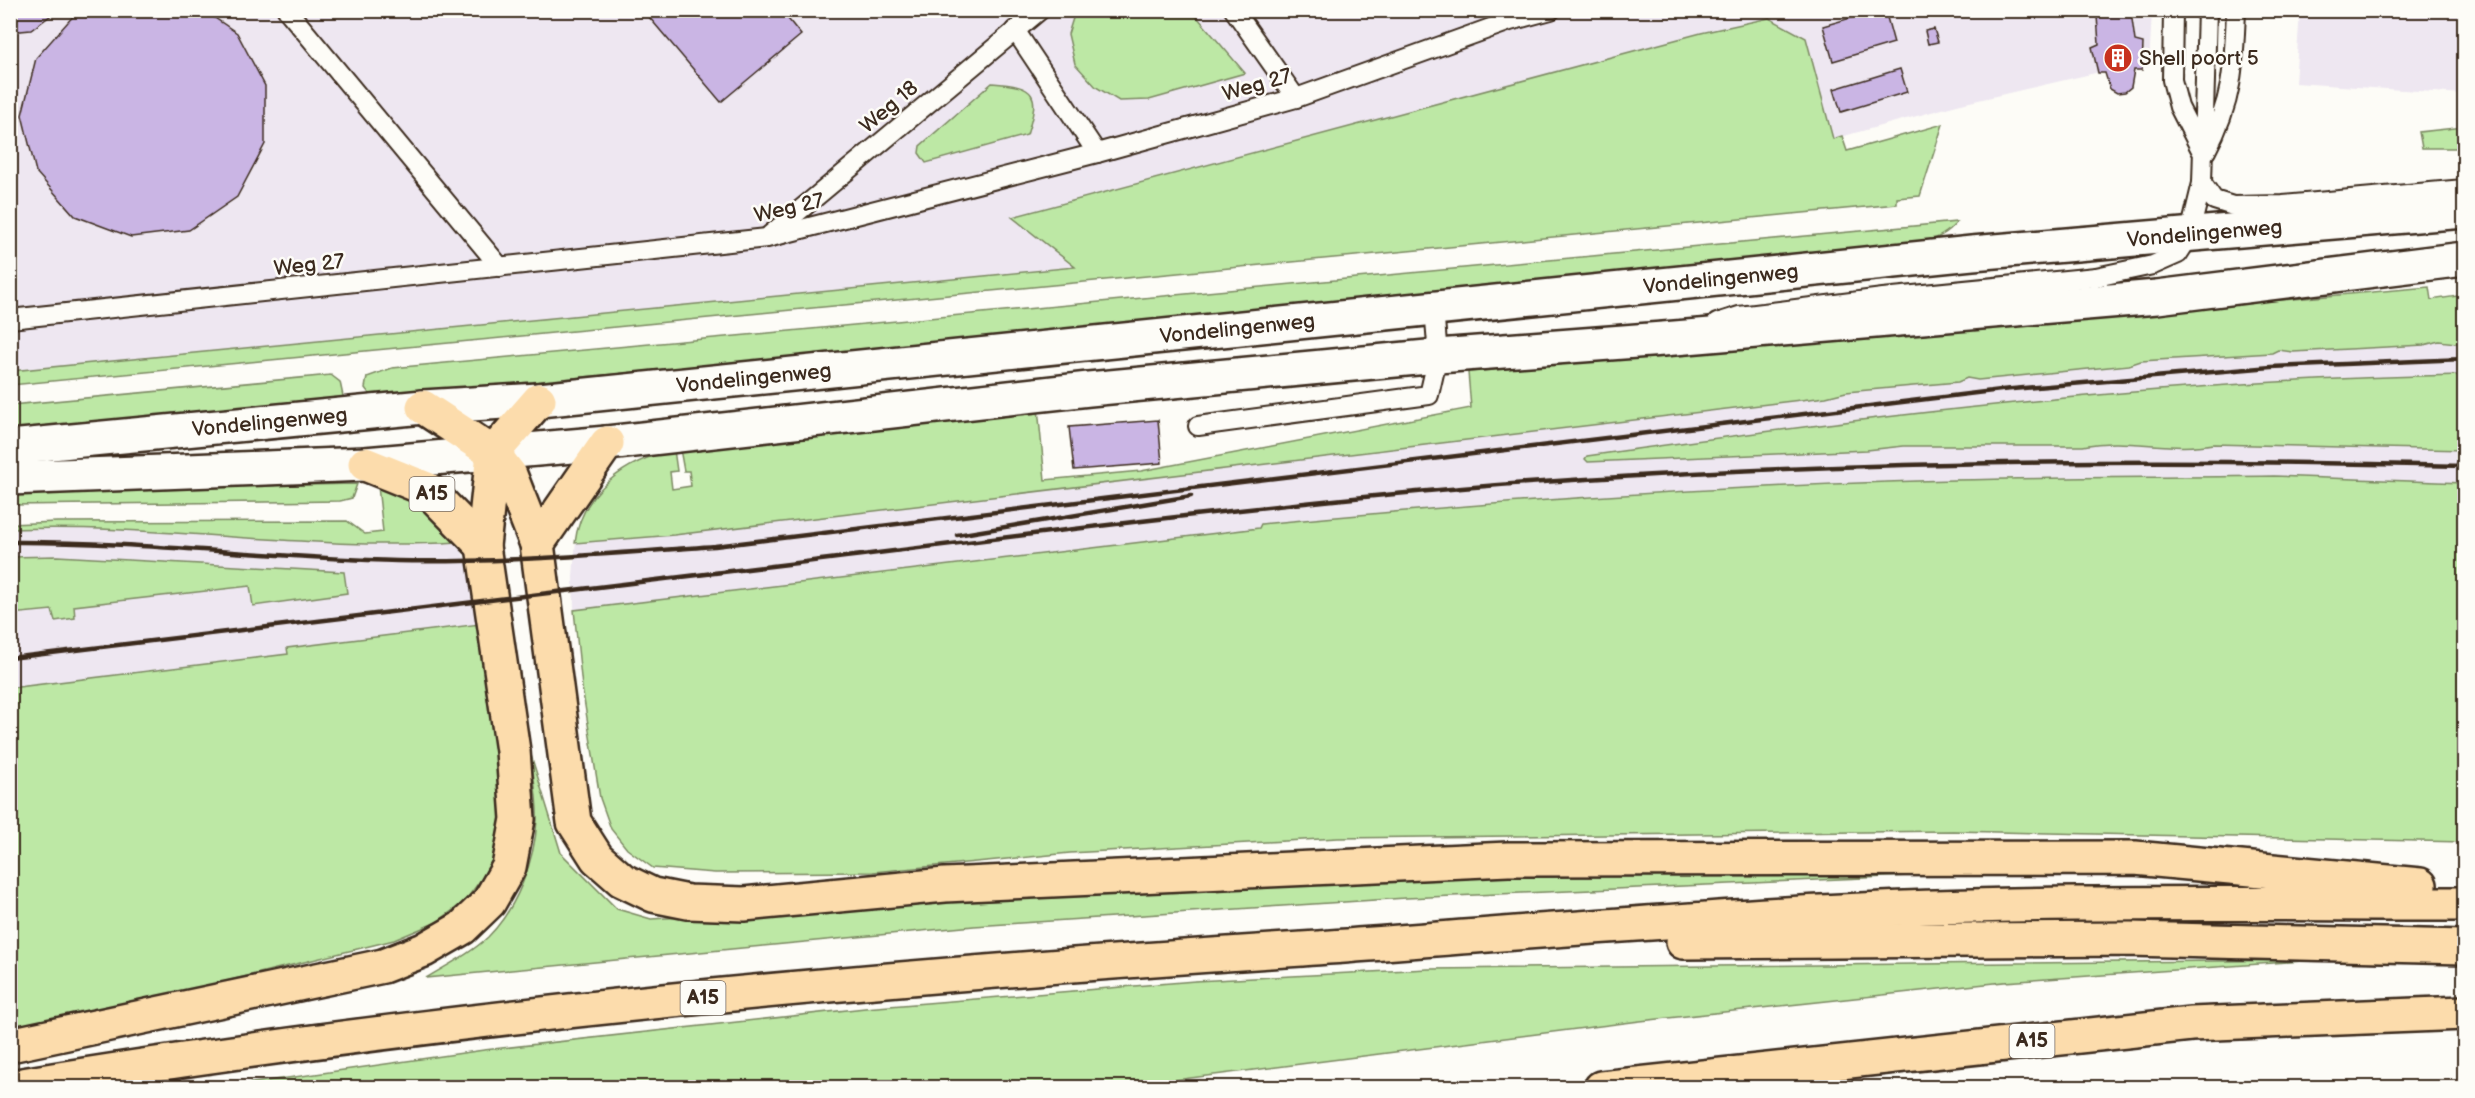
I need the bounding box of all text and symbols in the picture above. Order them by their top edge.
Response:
building icon: Shell poort 5 [2102,42,2134,74]
place label: Shell poort 5 [2139,46,2259,71]
street label: Weg 27 [1219,63,1295,107]
street label: Weg 18 [855,75,923,139]
street label: Weg 27 [752,188,827,228]
street label: Vondelingenweg [2126,214,2283,252]
street label: Weg 27 [272,249,346,281]
street label: Vondelingenweg [1642,258,1800,299]
street label: Vondelingenweg [1158,308,1316,349]
street label: Vondelingenweg [675,358,833,398]
street label: Vondelingenweg [191,402,349,442]
road number: A15 [410,477,454,511]
road number: A15 [680,981,726,1015]
road number: A15 [2010,1024,2054,1058]

